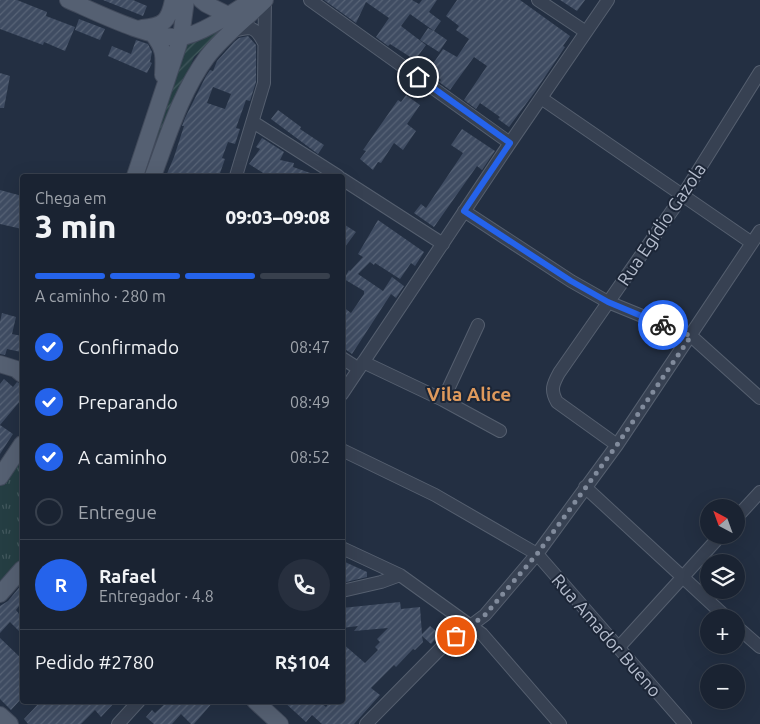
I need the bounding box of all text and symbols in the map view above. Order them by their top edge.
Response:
pin [397,56,439,98]
icon: home [404,63,432,91]
street label: Rua Egídio Gazola [613,159,709,289]
text: Chega em [35,189,107,207]
text: 09:03–09:08 [225,206,330,228]
text: 3 min [35,208,116,244]
text: A caminho · 280 m [35,287,166,305]
courier [638,300,688,350]
icon: bike [649,311,677,339]
icon: check [35,333,63,361]
text: Confirmado [78,336,179,358]
text: 08:47 [290,338,330,356]
district label: Vila Alice [427,383,511,405]
icon: check [35,388,63,416]
text: Preparando [78,391,178,413]
text: 08:49 [290,393,330,411]
icon: check [35,443,63,471]
text: A caminho [78,446,167,468]
text: 08:52 [290,448,330,466]
north arrow [700,499,745,544]
map controls [700,499,745,709]
text: Entregue [78,501,157,523]
button: layers [700,554,745,599]
button: phone [278,559,330,611]
text: Rafael [99,565,156,587]
street label: Rua Amador Bueno [548,570,666,700]
text: R [55,574,67,596]
text: Entregador · 4.8 [99,587,214,605]
button: + [700,609,745,654]
pin [435,615,477,657]
icon: bag [442,622,470,650]
text: Pedido #2780 [35,651,154,673]
text: R$104 [275,651,330,673]
button: − [700,664,745,709]

